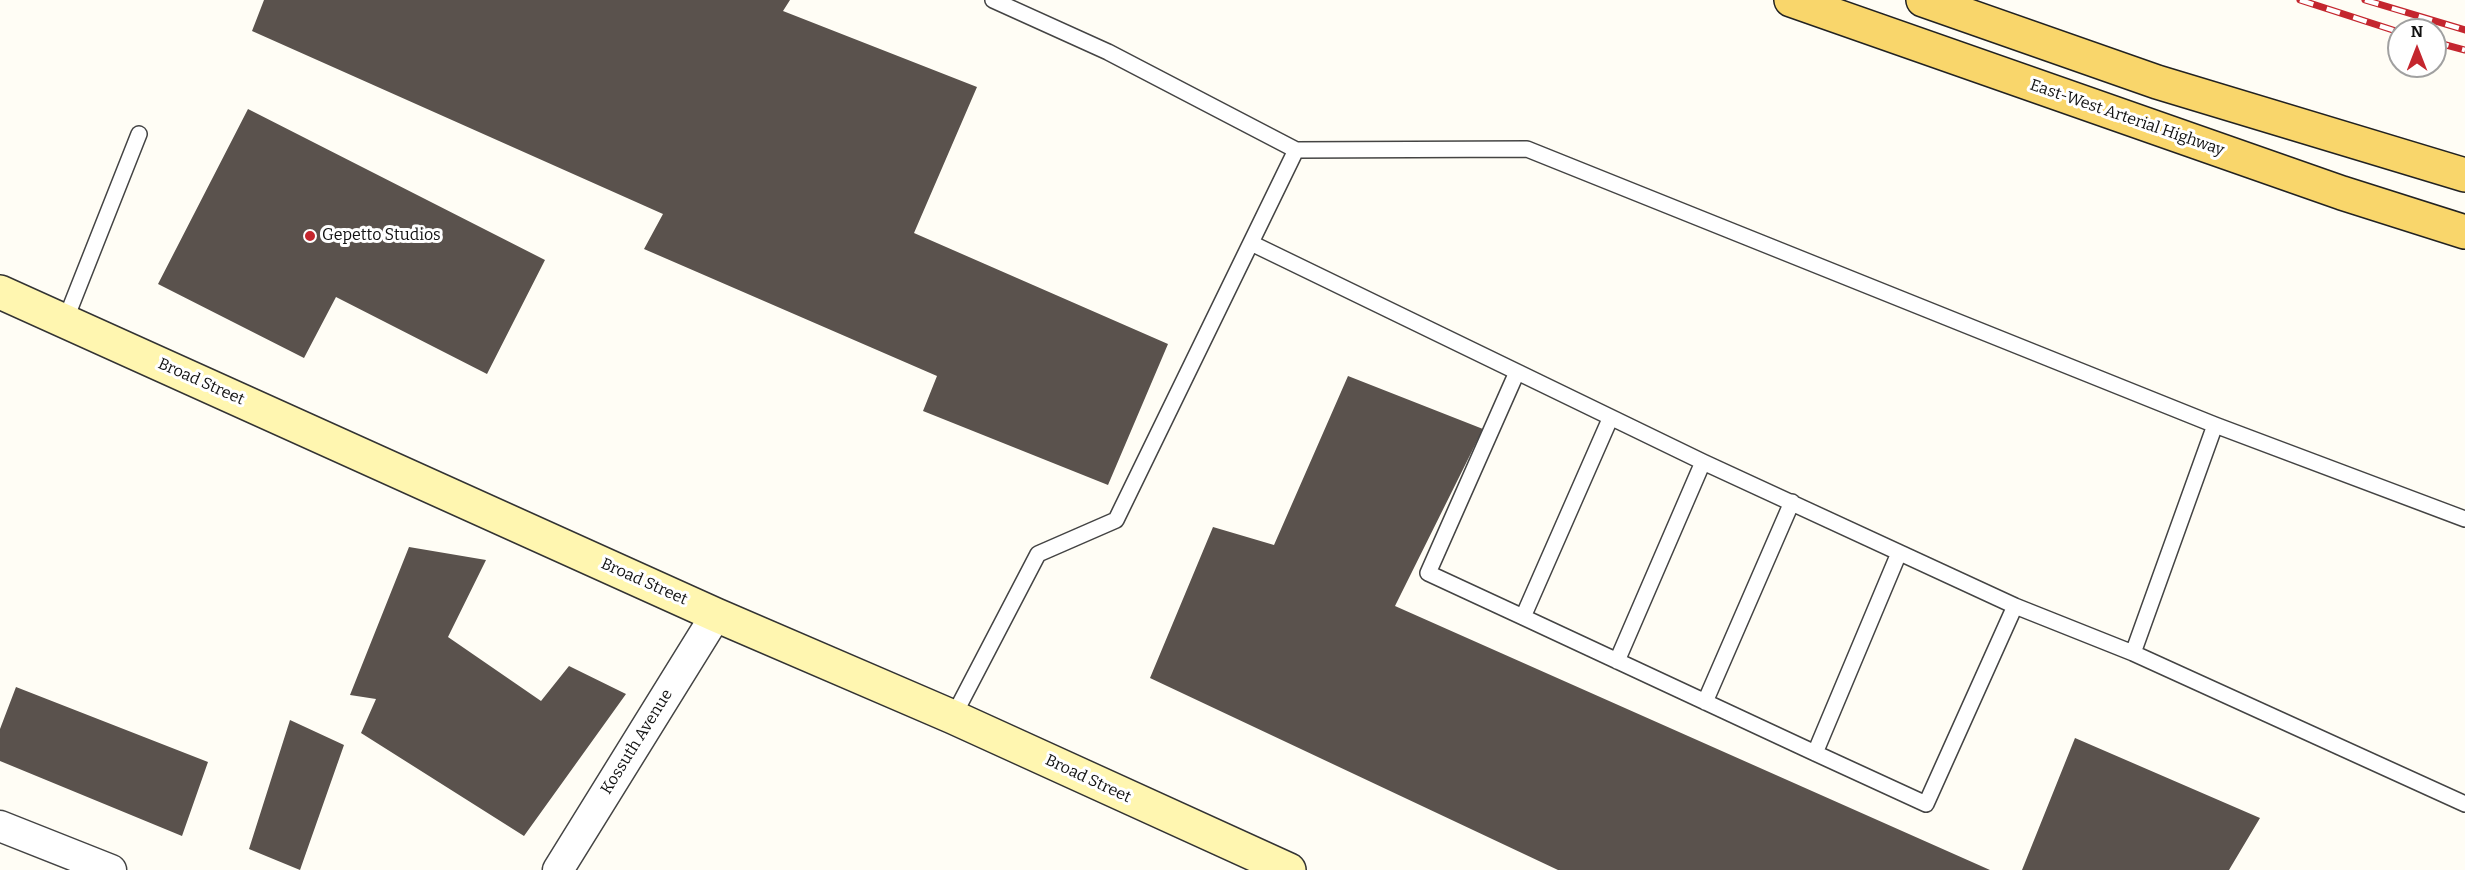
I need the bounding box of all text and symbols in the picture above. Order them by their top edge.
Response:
north arrow [2387,18,2447,78]
text: N [2411,22,2423,41]
street label: East-West Arterial Highway [2027,76,2227,160]
place label: Gepetto Studios [322,226,441,246]
marker: Gepetto Studios [303,229,317,243]
street label: Broad Street [155,354,247,410]
street label: Broad Street [598,554,690,610]
street label: Kossuth Avenue [597,686,677,798]
street label: Broad Street [1042,751,1134,807]

